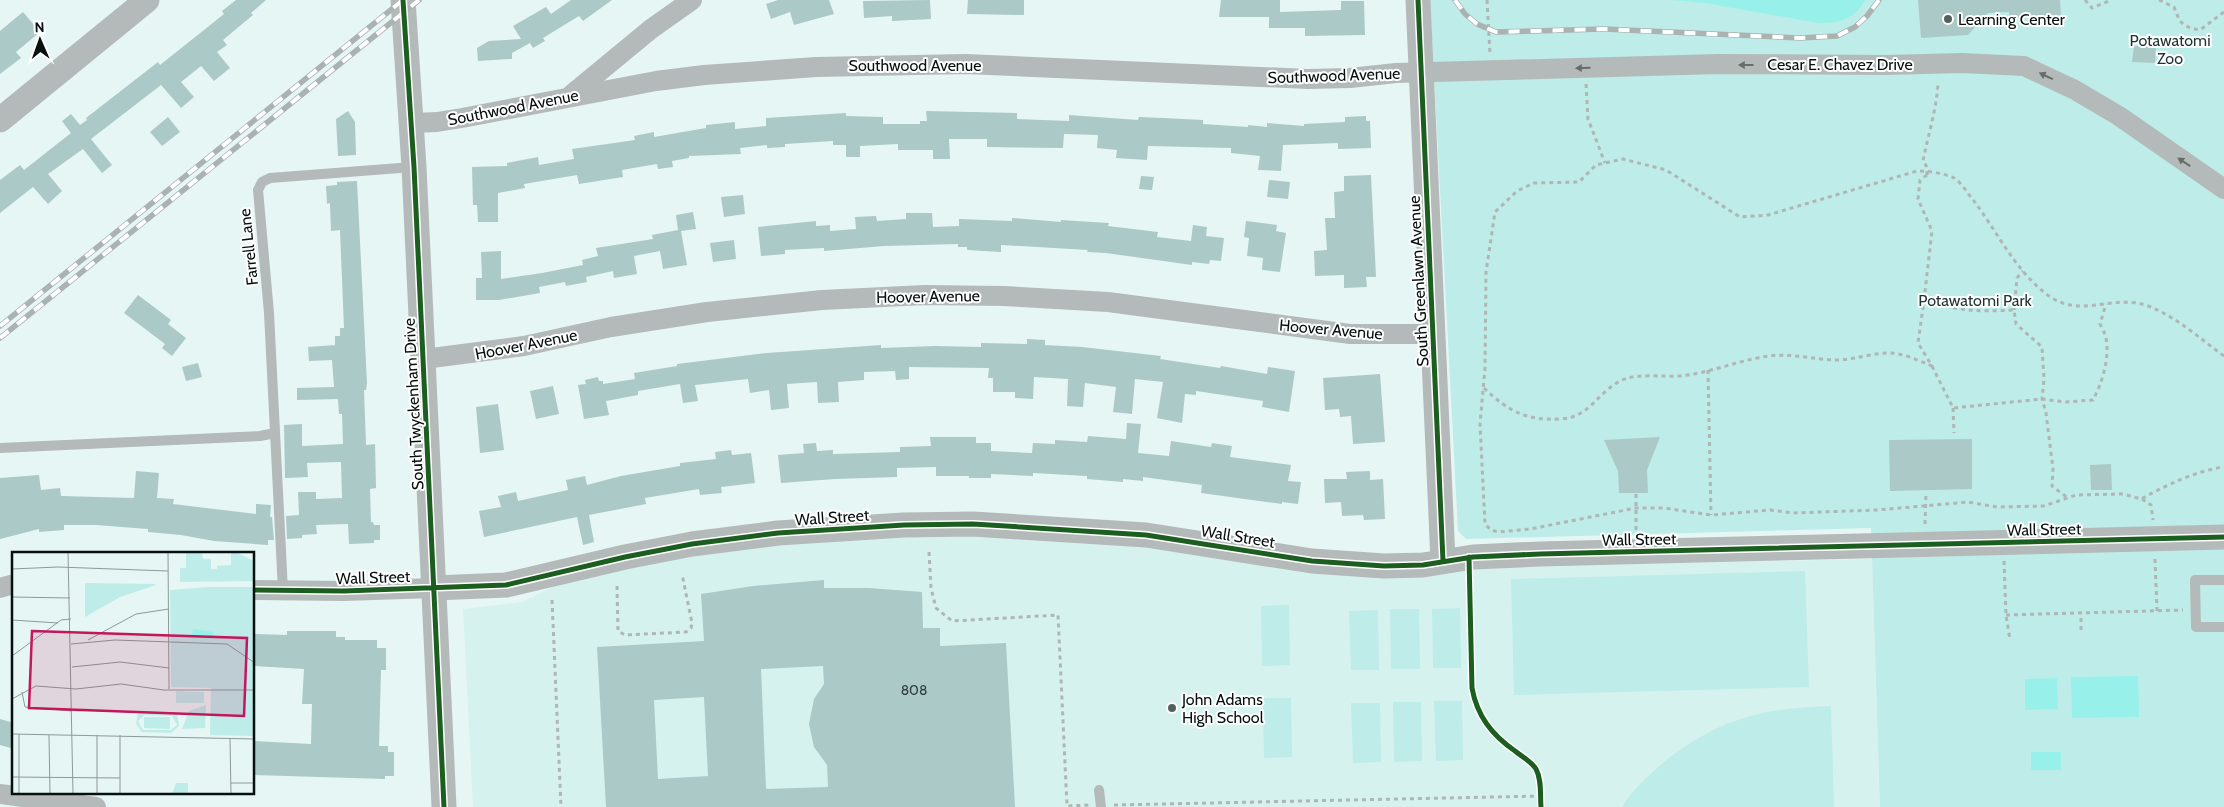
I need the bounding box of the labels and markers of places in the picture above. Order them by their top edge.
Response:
place label: Learning Center [1958,10,2066,29]
marker: Learning Center [1942,13,1954,25]
place label: John Adams High School [1181,690,1264,727]
marker: John Adams High School [1166,702,1178,714]

